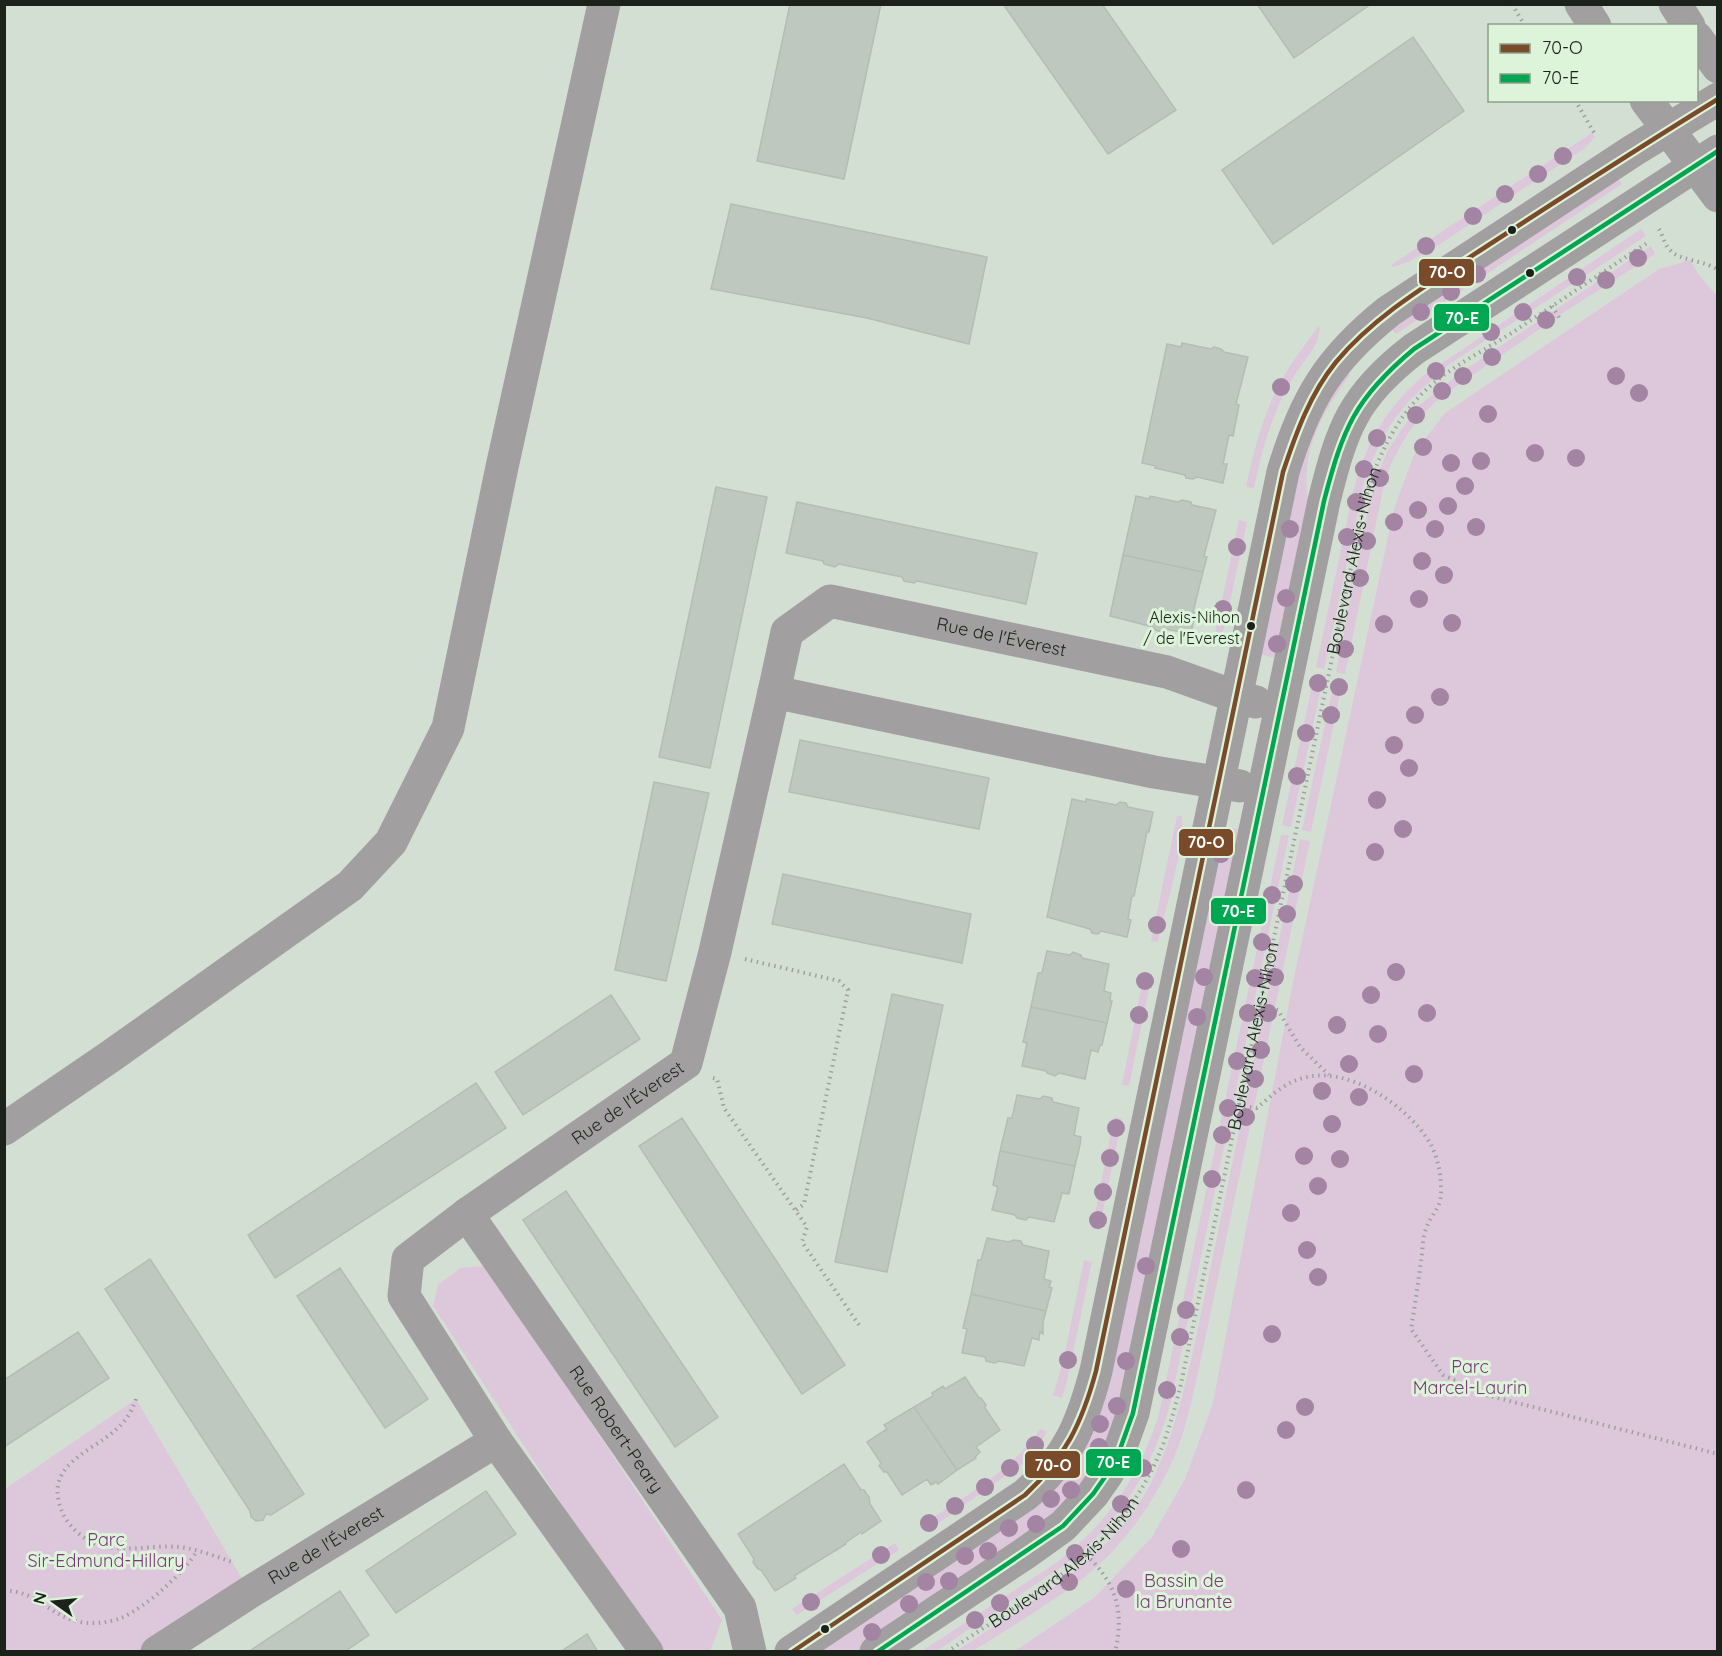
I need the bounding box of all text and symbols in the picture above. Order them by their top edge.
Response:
legend [1488,24,1698,102]
text: 70-O [1542,36,1583,59]
text: 70-E [1542,66,1579,89]
unlabelled marker [1506,224,1518,236]
line badge: 70-O [1418,258,1475,287]
text: 70-O [1428,262,1466,282]
unlabelled marker [1524,267,1536,279]
line badge: 70-E [1433,303,1490,332]
text: 70-E [1445,308,1479,328]
street label: Boulevard Alexis-Nihon [1321,463,1386,656]
place label: Alexis-Nihon / de l'Everest [1143,607,1240,648]
street label: Rue de l'Éverest [935,612,1068,661]
marker: Alexis-Nihon / de l'Everest [1245,620,1257,632]
line badge: 70-O [1178,828,1234,857]
text: 70-O [1187,832,1225,852]
line badge: 70-E [1210,897,1267,925]
text: 70-E [1221,901,1255,921]
street label: Boulevard Alexis-Nihon [1222,940,1284,1132]
street label: Rue de l'Éverest [567,1056,688,1150]
park label: Parc Marcel-Laurin [1413,1355,1527,1399]
street label: Rue Robert-Peary [564,1361,669,1497]
line badge: 70-E [1085,1448,1142,1477]
line badge: 70-O [1024,1450,1081,1479]
text: 70-E [1096,1452,1130,1472]
text: 70-O [1034,1455,1072,1475]
street label: Boulevard Alexis-Nihon [984,1492,1144,1633]
street label: Rue de l'Éverest [264,1501,388,1589]
park label: Parc Sir-Edmund-Hillary [27,1528,185,1572]
park label: Bassin de la Brunante [1136,1569,1232,1613]
north arrow [24,1572,84,1632]
text: N [28,1590,51,1606]
unlabelled marker [819,1623,831,1635]

